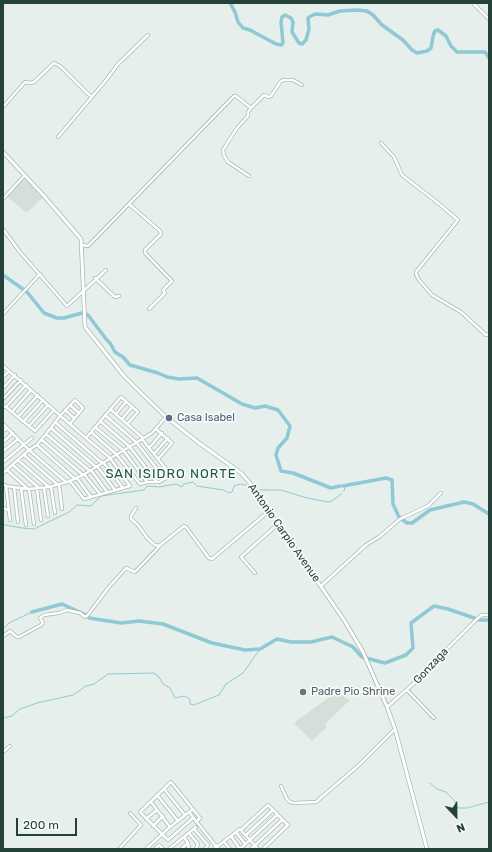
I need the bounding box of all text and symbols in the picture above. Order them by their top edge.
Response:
place label: Casa Isabel [177,411,235,425]
marker: Casa Isabel [164,413,174,423]
district label: SAN ISIDRO NORTE [105,466,237,482]
street label: Antonio Carpio Avenue [245,481,323,585]
street label: Gonzaga [411,645,451,687]
place label: Padre Pio Shrine [311,685,395,699]
marker: Padre Pio Shrine [298,687,308,697]
north arrow [436,796,476,836]
scale bar [18,810,79,836]
text: 200 m [23,818,59,832]
text: N [455,820,467,835]

